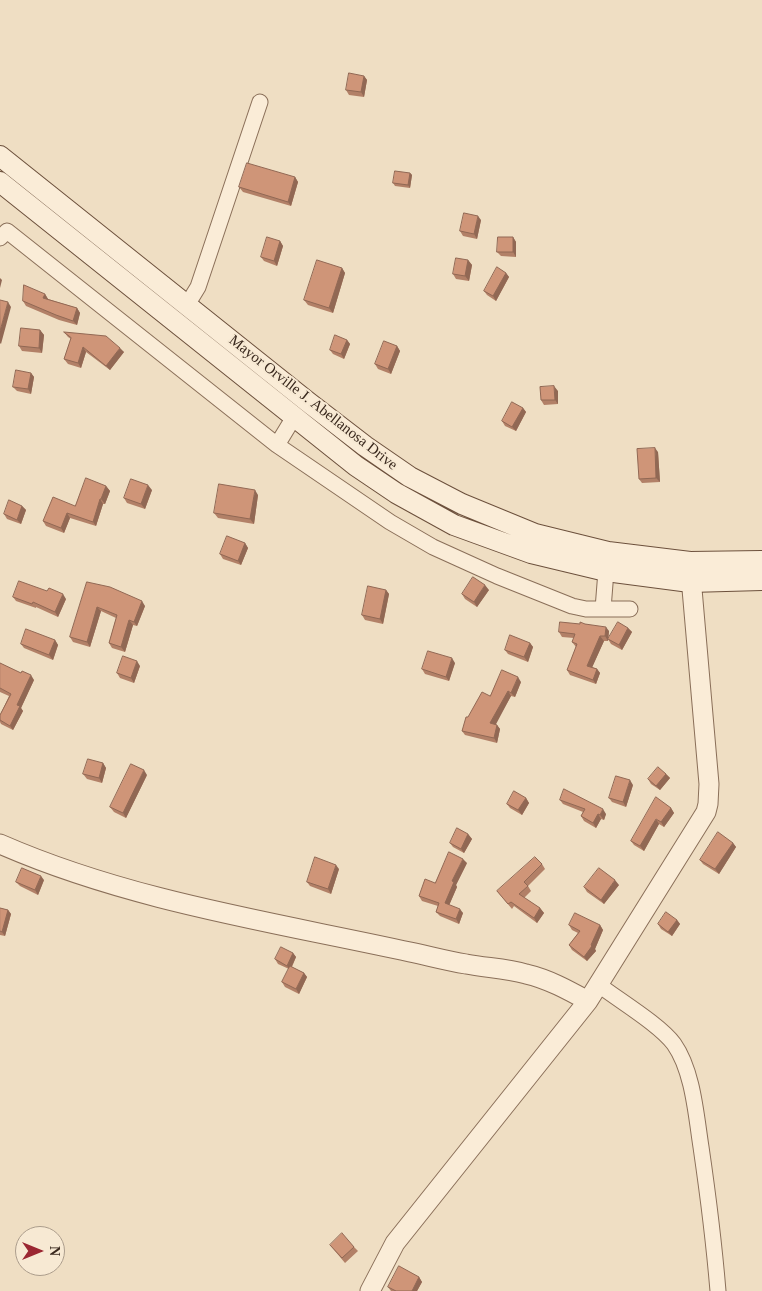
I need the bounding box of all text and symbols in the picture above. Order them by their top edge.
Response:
street label: Mayor Orville J. Abellanosa Drive [225,332,401,474]
north arrow [15,1226,65,1276]
text: N [47,1246,62,1256]

